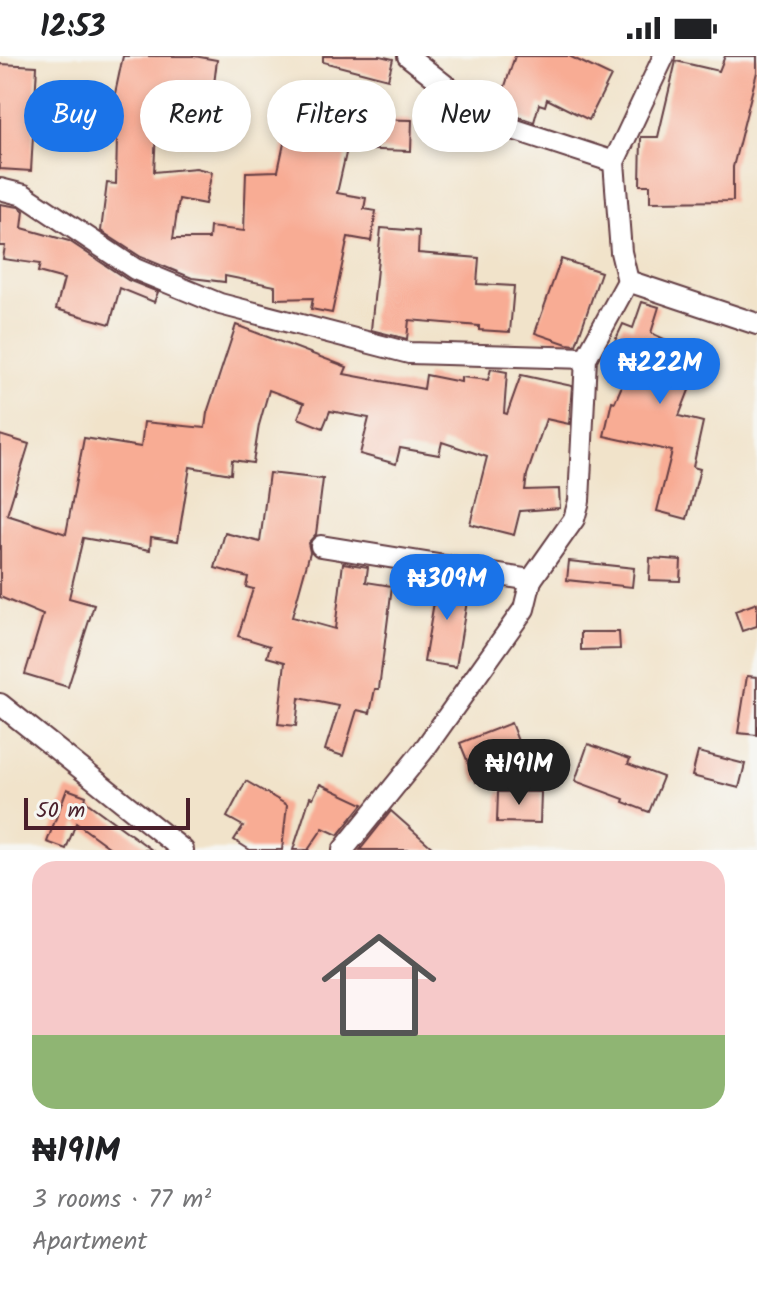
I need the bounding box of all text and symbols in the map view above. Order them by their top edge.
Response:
text: 12:53 [40,4,106,52]
chip: Buy [24,80,124,152]
chip: Rent [140,80,251,152]
chip: Filters [267,80,396,152]
chip: New [412,80,518,152]
pin: ₦222M [604,338,716,406]
text: ₦222M [618,343,702,385]
pin: ₦309M [391,554,503,622]
text: ₦309M [407,559,487,601]
pin: ₦191M [463,739,575,807]
text: ₦191M [485,744,553,786]
scale bar [24,794,190,830]
text: 50 m [36,794,85,829]
icon: home [307,913,451,1057]
text: ₦191M [32,1125,120,1179]
text: 3 rooms · 77 m² [32,1179,211,1221]
text: Apartment [32,1221,147,1263]

